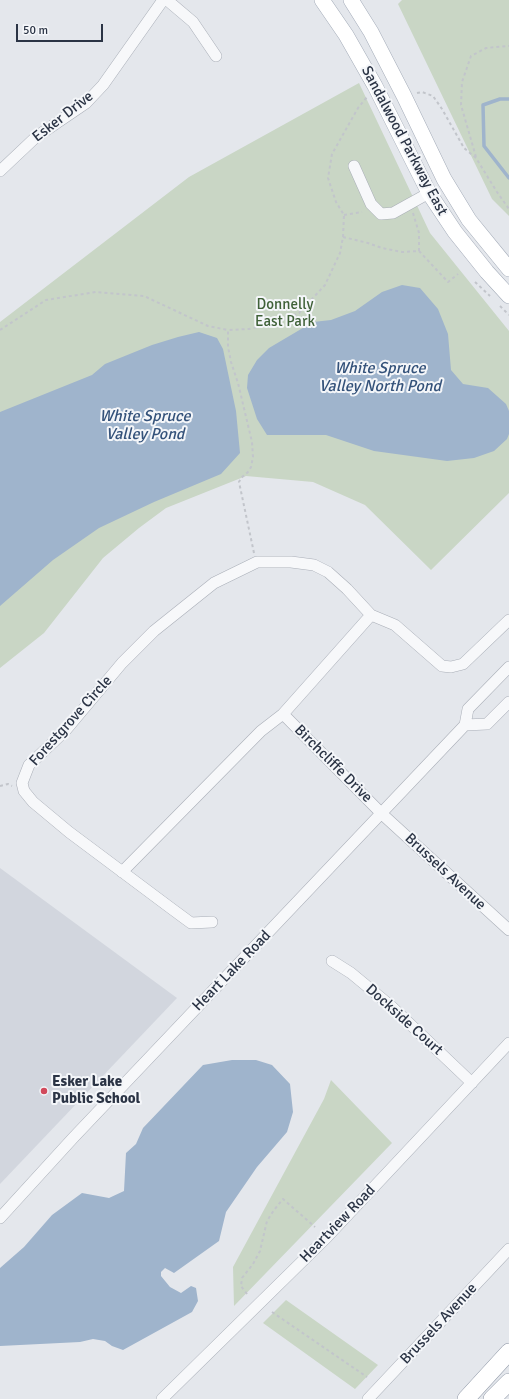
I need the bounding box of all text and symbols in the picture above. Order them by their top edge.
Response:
scale bar [18,16,105,42]
text: 50 m [23,23,48,38]
street label: Sandalwood Parkway East [357,63,451,219]
street label: Esker Drive [29,88,97,146]
park label: Donnelly East Park [255,296,315,331]
water label: White Spruce Valley North Pond [319,359,441,397]
water label: White Spruce Valley Pond [100,407,190,445]
street label: Forestgrove Circle [26,672,116,770]
street label: Birchcliffe Drive [290,721,376,807]
street label: Brussels Avenue [401,830,489,914]
street label: Heart Lake Road [189,927,275,1015]
street label: Dockside Court [362,981,446,1059]
place label: Esker Lake Public School [52,1073,140,1108]
marker: Esker Lake Public School [39,1086,49,1096]
street label: Heartview Road [297,1182,379,1266]
street label: Brussels Avenue [397,1280,481,1368]

